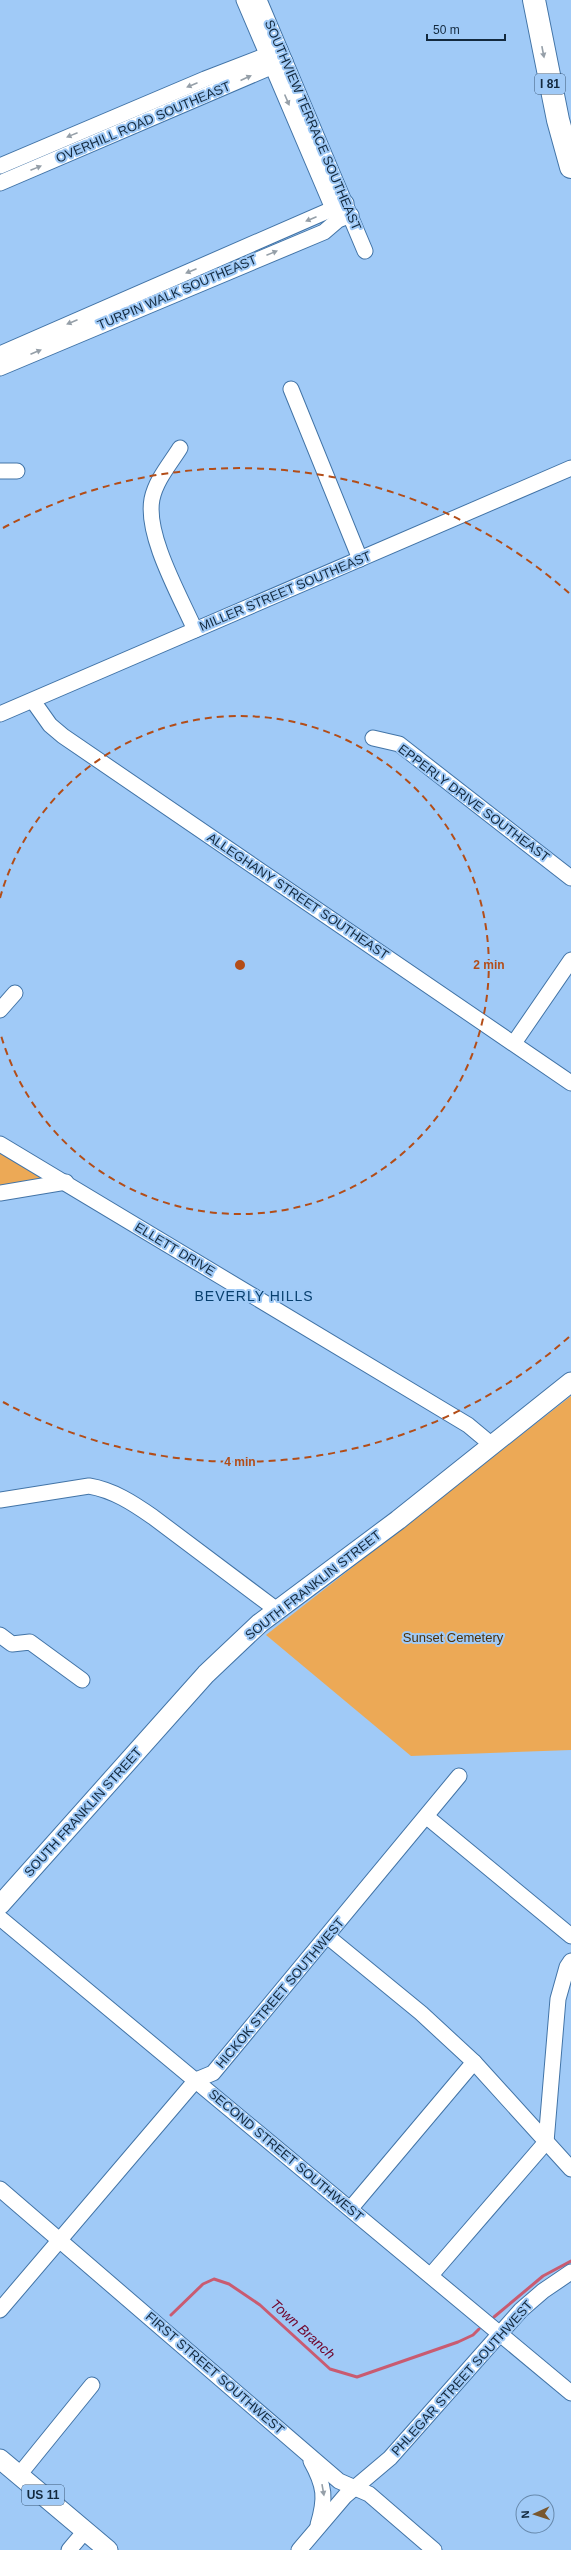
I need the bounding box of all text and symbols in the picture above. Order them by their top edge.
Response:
scale bar [427,16,505,42]
street label: SOUTHVIEW TERRACE SOUTHEAST [262,17,364,233]
text: 50 m [433,23,460,37]
one-way arrow [540,46,546,58]
road number: I 81 [535,74,565,94]
one-way arrow [240,75,251,81]
street label: OVERHILL ROAD SOUTHEAST [54,78,233,166]
one-way arrow [185,82,197,88]
one-way arrow [284,95,290,106]
one-way arrow [67,132,78,138]
one-way arrow [30,164,42,170]
one-way arrow [305,216,316,222]
one-way arrow [266,249,278,255]
street label: TURPIN WALK SOUTHEAST [95,252,259,332]
one-way arrow [185,268,197,274]
one-way arrow [66,320,78,326]
one-way arrow [30,349,41,355]
street label: MILLER STREET SOUTHEAST [197,548,373,634]
street label: EPPERLY DRIVE SOUTHEAST [396,741,553,865]
street label: ALLEGHANY STREET SOUTHEAST [204,830,392,963]
centre of rings [233,958,247,972]
text: 2 min [473,958,505,972]
street label: ELLETT DRIVE [132,1219,218,1279]
district label: BEVERLY HILLS [194,1288,314,1304]
text: 4 min [224,1455,256,1469]
street label: SOUTH FRANKLIN STREET [242,1527,384,1643]
park label: Sunset Cemetery [403,1630,504,1645]
street label: SOUTH FRANKLIN STREET [21,1744,145,1880]
street label: HICKOK STREET SOUTHWEST [213,1915,347,2071]
street label: SECOND STREET SOUTHWEST [206,2086,366,2224]
water label: Town Branch [267,2296,339,2362]
street label: PHLEGAR STREET SOUTHWEST [388,2297,536,2459]
street label: FIRST STREET SOUTHWEST [143,2309,287,2437]
one-way arrow [321,2484,327,2497]
road number: US 11 [22,2485,64,2505]
north arrow [515,2494,555,2534]
text: N [519,2510,531,2519]

